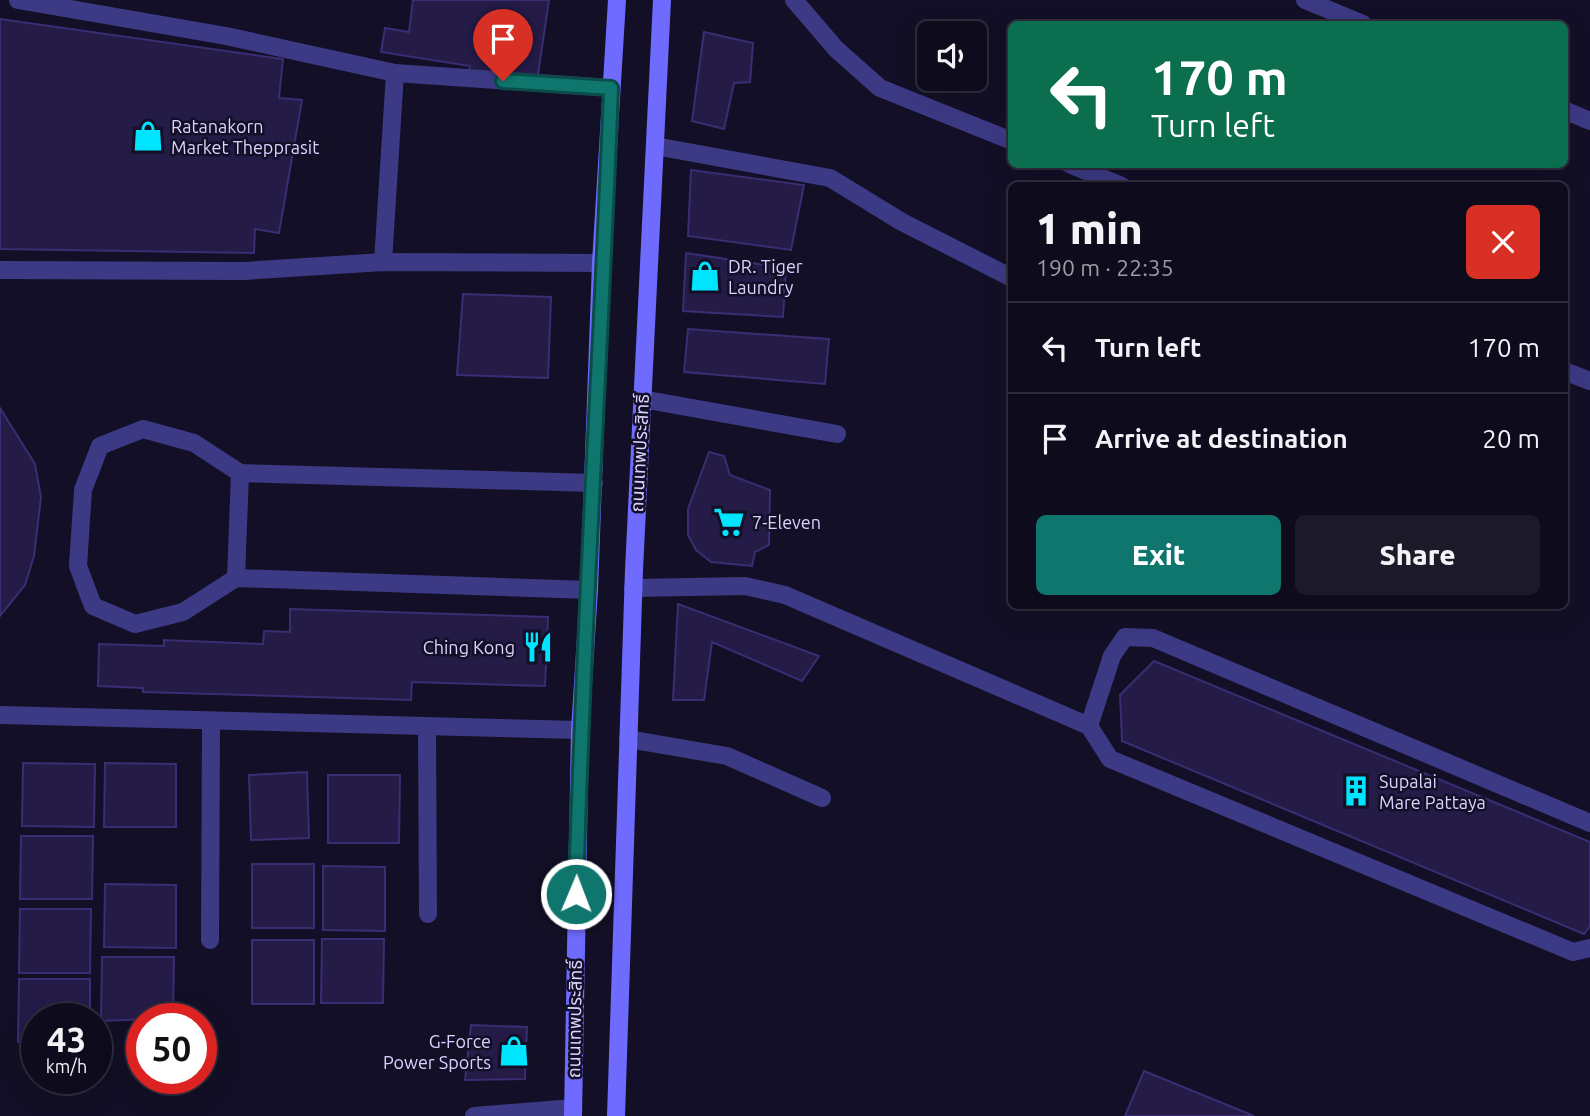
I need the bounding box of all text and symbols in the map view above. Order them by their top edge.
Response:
pin [473,9,533,81]
icon: arrive [484,20,522,58]
map controls [917,21,987,91]
button: sound [917,21,987,91]
icon: left [1036,49,1127,140]
text: 170 m [1151,49,1288,104]
text: Turn left [1151,107,1275,143]
place label: Ratanakorn Market Thepprasit [171,116,319,157]
shop icon: Ratanakorn Market Thepprasit [131,119,165,153]
text: 1 min [1036,205,1143,252]
button: close [1466,205,1540,279]
text: 190 m · 22:35 [1036,255,1174,280]
place label: DR. Tiger Laundry [728,256,803,297]
shop icon: DR. Tiger Laundry [688,259,722,293]
icon: left [1036,329,1074,367]
text: Turn left [1095,333,1201,362]
text: 170 m [1468,333,1540,362]
street label: ถนนเทพประสิทธิ์ [626,393,652,513]
icon: arrive [1036,420,1074,458]
text: Arrive at destination [1095,424,1348,453]
text: 20 m [1482,424,1540,453]
supermarket icon: 7-Eleven [712,505,746,539]
place label: 7-Eleven [752,512,821,532]
button: Exit [1036,515,1281,595]
button: Share [1295,515,1540,595]
restaurant icon: Ching Kong [521,630,555,664]
place label: Ching Kong [423,637,515,657]
place label: Supalai Mare Pattaya [1379,771,1486,812]
building icon: Supalai Mare Pattaya [1339,774,1373,808]
position arrow [539,857,613,931]
street label: ถนนเทพประสิทธิ์ [563,959,585,1078]
speed limit sign: 50 [126,1003,217,1094]
text: 43 [47,1019,86,1059]
place label: G-Force Power Sports [383,1031,491,1072]
shop icon: G-Force Power Sports [497,1034,531,1068]
text: km/h [46,1056,87,1076]

